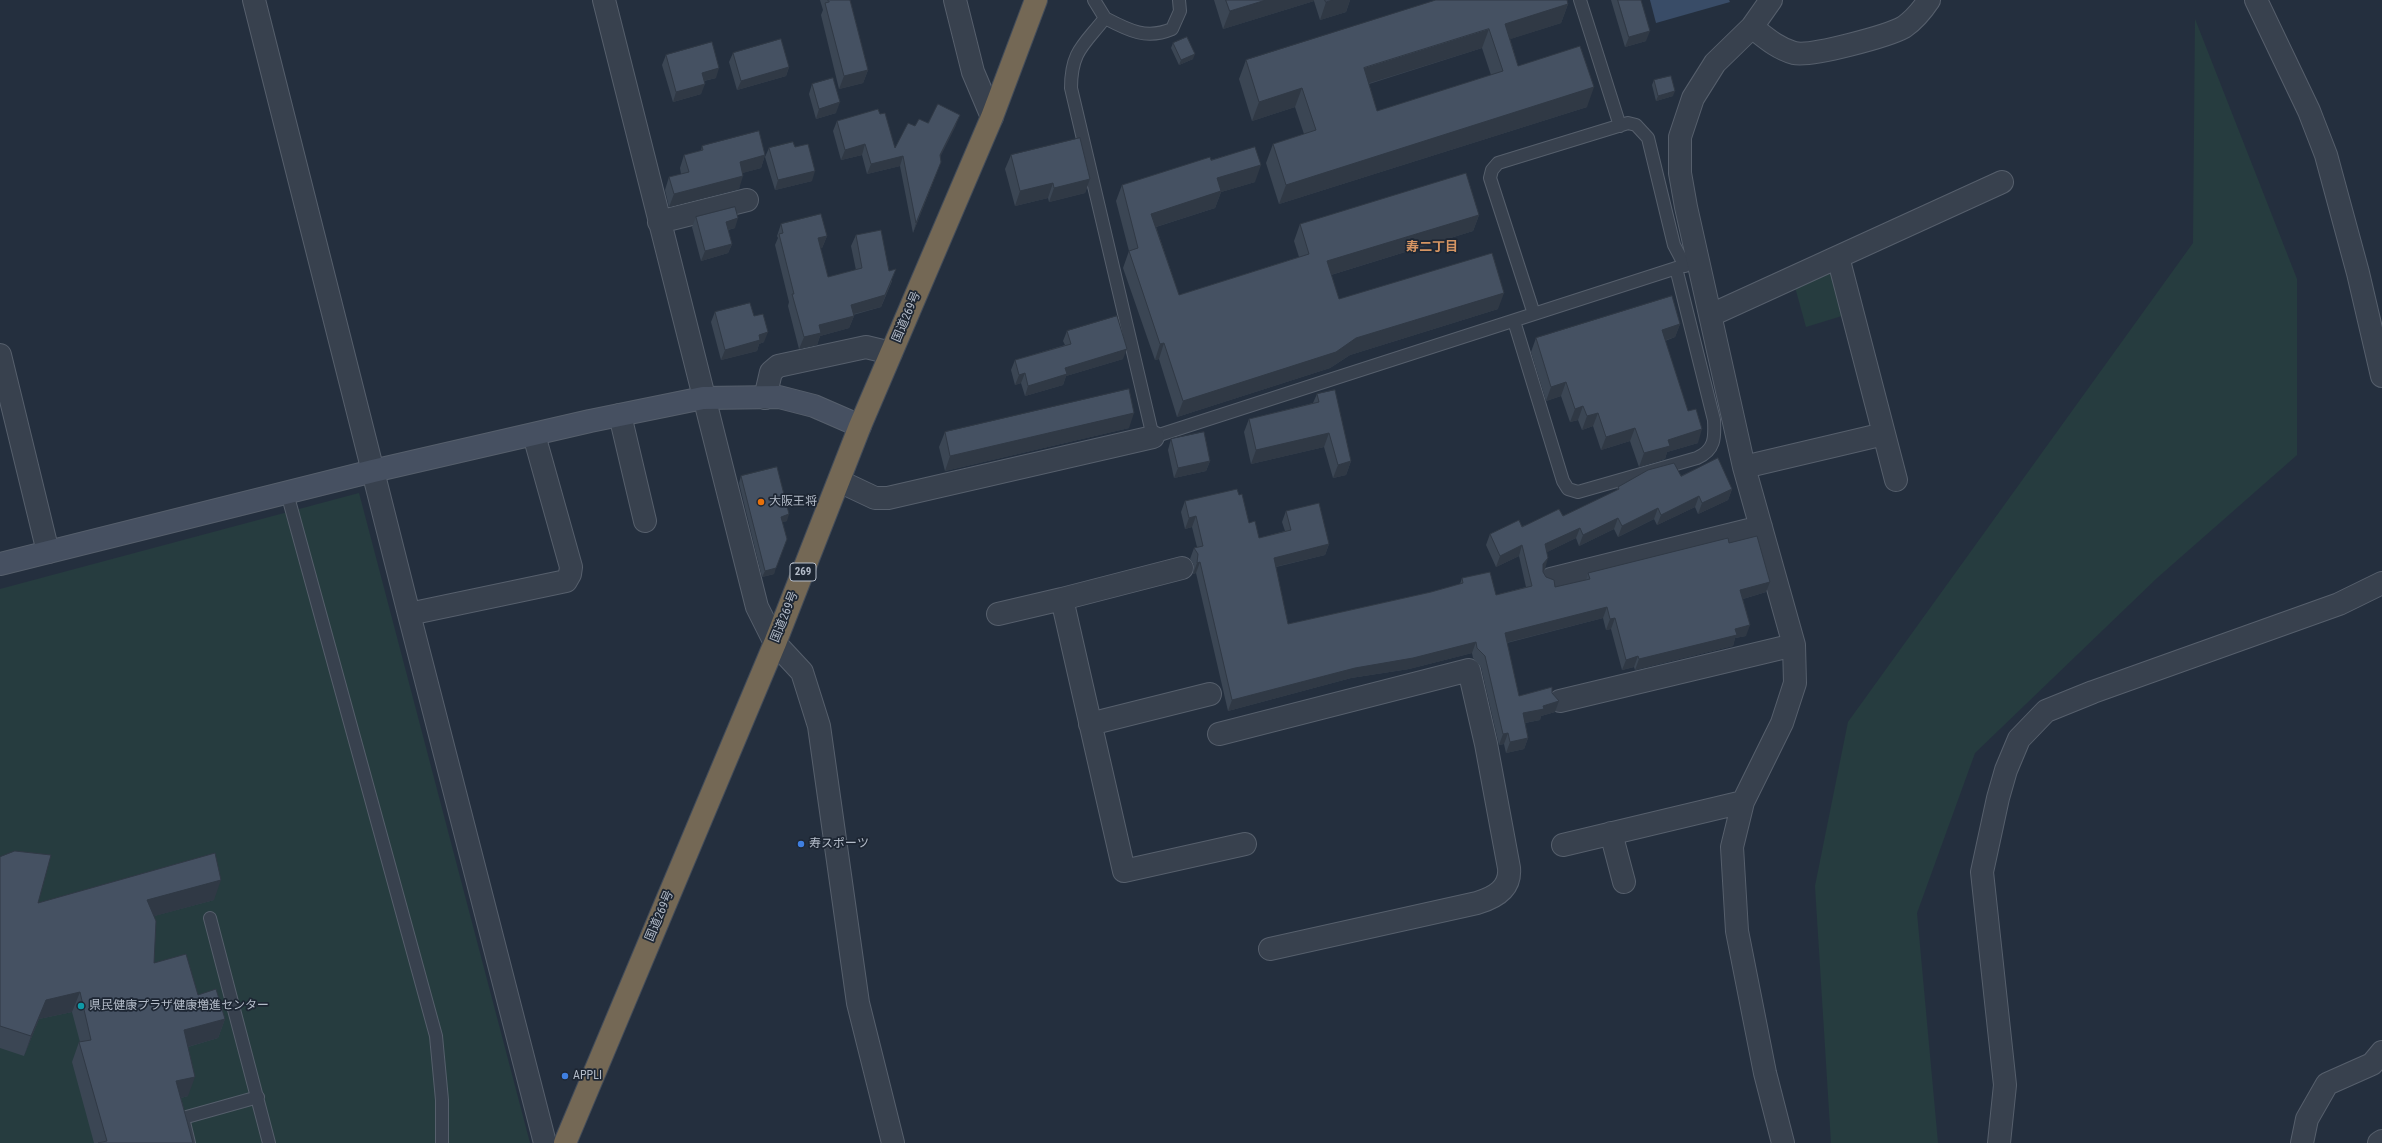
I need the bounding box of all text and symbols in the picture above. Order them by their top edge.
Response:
district label: 寿二丁目 [1406,240,1458,256]
street label: 国道269号 [890,289,924,345]
place label: 大阪王将 [769,495,817,509]
marker: 大阪王将 [756,497,766,507]
road number: 269 [790,563,816,581]
street label: 国道269号 [768,589,802,645]
place label: 寿スポーツ [809,837,869,851]
marker: 寿スポーツ [796,839,806,849]
street label: 国道269号 [643,888,677,944]
place label: 県民健康プラザ健康増進センター [89,999,269,1013]
marker: 県民健康プラザ健康増進センター [76,1001,86,1011]
place label: APPLI [573,1069,602,1083]
marker: APPLI [560,1071,570,1081]

